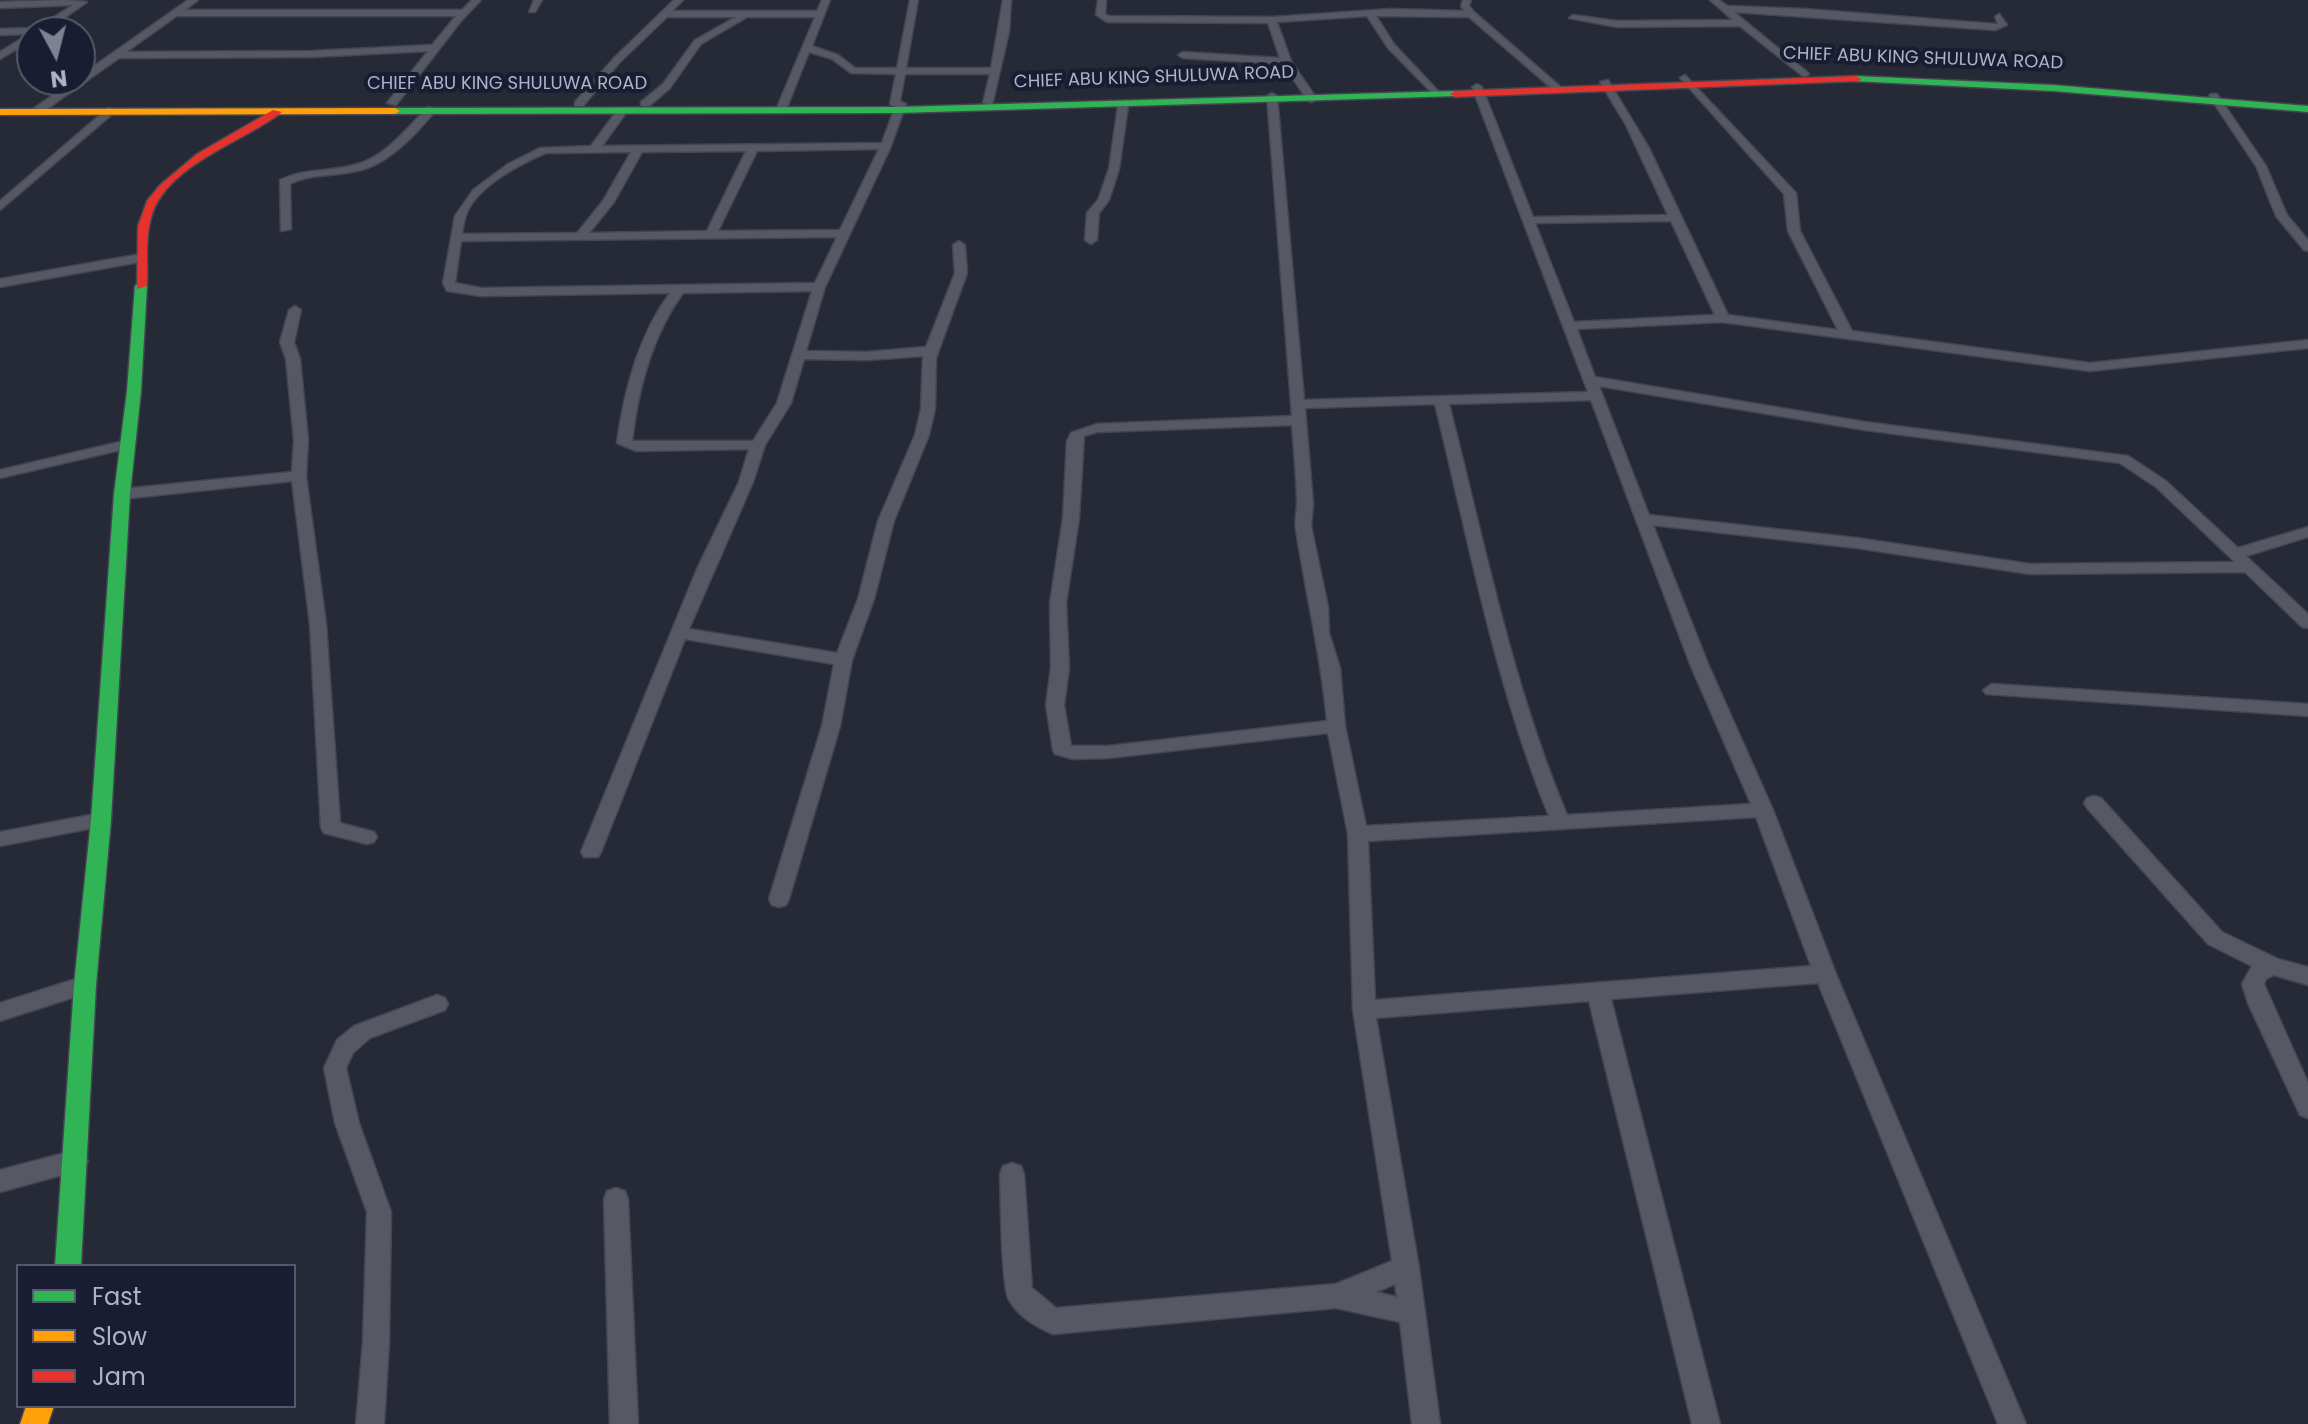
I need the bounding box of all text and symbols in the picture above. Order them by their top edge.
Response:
north arrow [16,16,96,96]
street label: CHIEF ABU KING SHULUWA ROAD [1783,43,2063,75]
text: N [49,62,69,95]
street label: CHIEF ABU KING SHULUWA ROAD [1014,62,1294,94]
street label: CHIEF ABU KING SHULUWA ROAD [367,73,647,95]
legend [16,1264,296,1408]
text: Fast [92,1280,142,1313]
text: Slow [92,1320,147,1353]
text: Jam [92,1360,146,1393]

